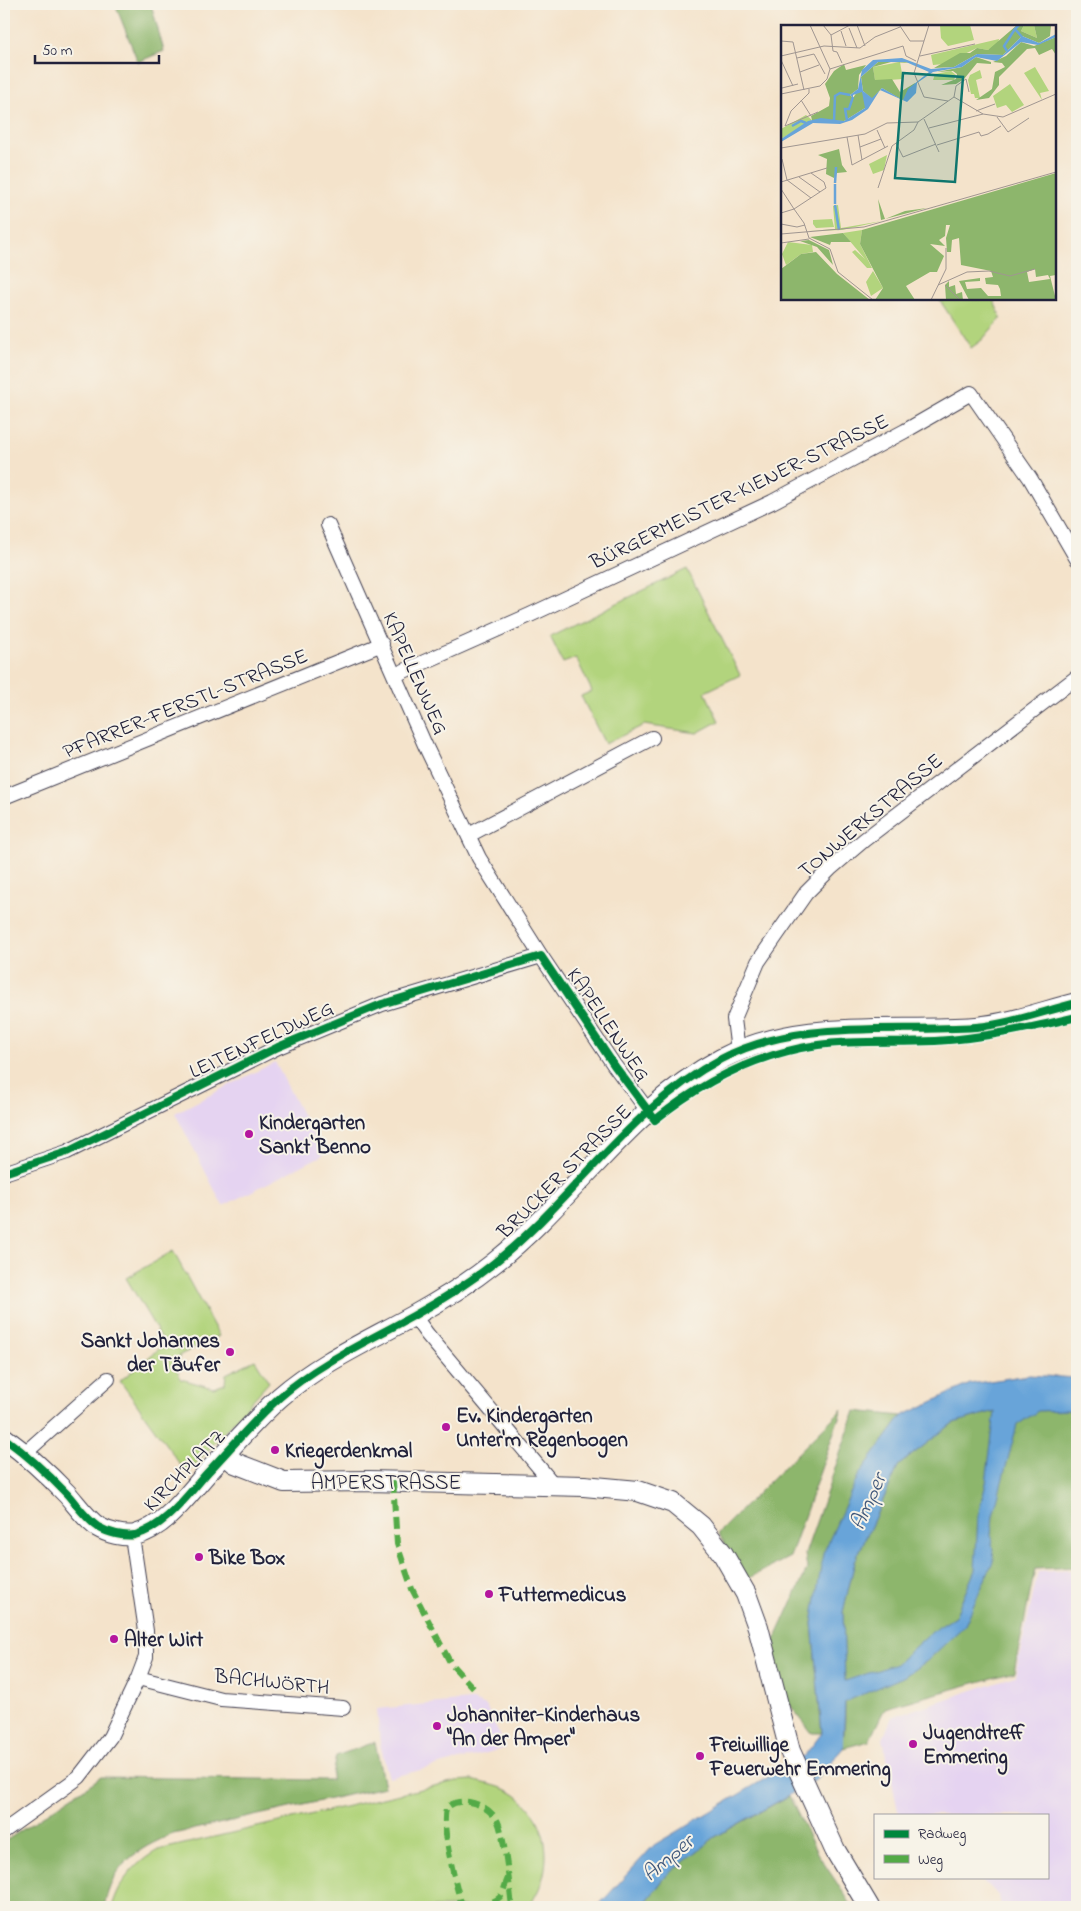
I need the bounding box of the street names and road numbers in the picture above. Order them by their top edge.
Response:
street label: BÜRGERMEISTER-KIENER-STRASSE [585,407,894,579]
street label: KAPELLENWEG [374,608,455,740]
street label: PFARRER-FERSTL-STRASSE [59,642,313,768]
street label: TONWERKSTRASSE [792,747,950,886]
street label: KAPELLENWEG [558,962,657,1088]
street label: LEITENFELDWEG [185,994,339,1087]
street label: BRUCKER STRASSE [490,1098,640,1247]
street label: KIRCHPLATZ [137,1423,234,1520]
street label: AMPERSTRASSE [311,1469,461,1499]
street label: BACHWÖRTH [212,1662,331,1704]

